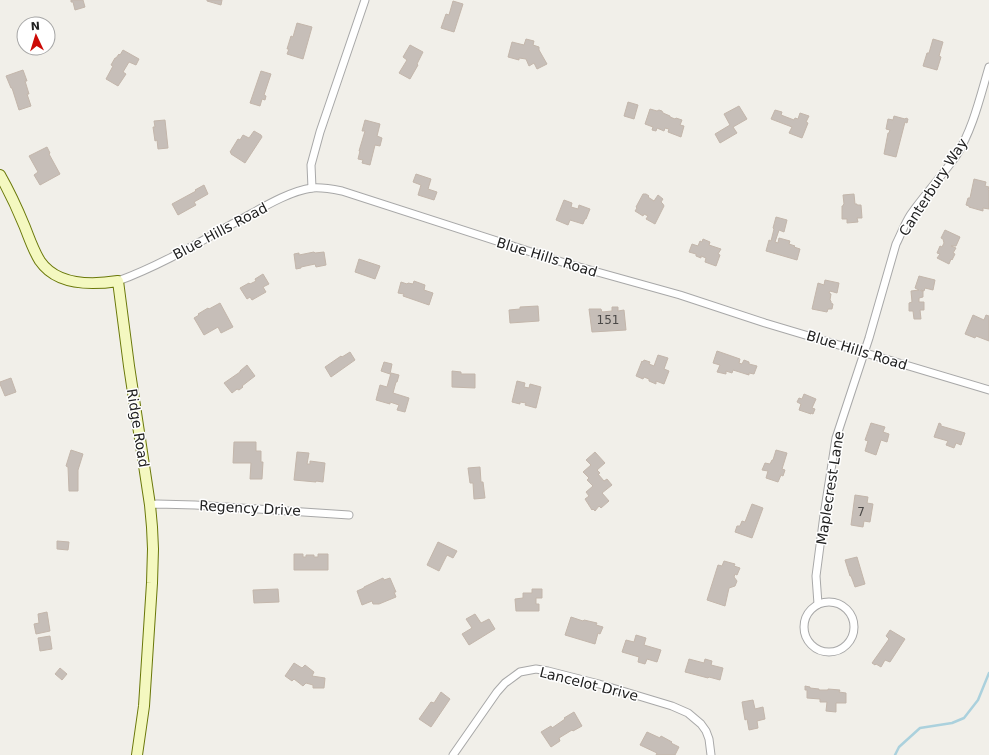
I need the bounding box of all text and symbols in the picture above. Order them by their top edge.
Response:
north arrow [16,16,56,56]
text: N [30,20,40,33]
street label: Canterbury Way [895,135,971,239]
street label: Blue Hills Road [170,199,270,263]
street label: Blue Hills Road [495,234,599,280]
house number: 151 [597,313,619,327]
street label: Blue Hills Road [805,327,909,373]
street label: Ridge Road [124,387,152,469]
street label: Maplecrest Lane [813,430,847,546]
street label: Regency Drive [199,497,301,519]
house number: 7 [857,505,865,519]
street label: Lancelot Drive [538,664,640,704]

